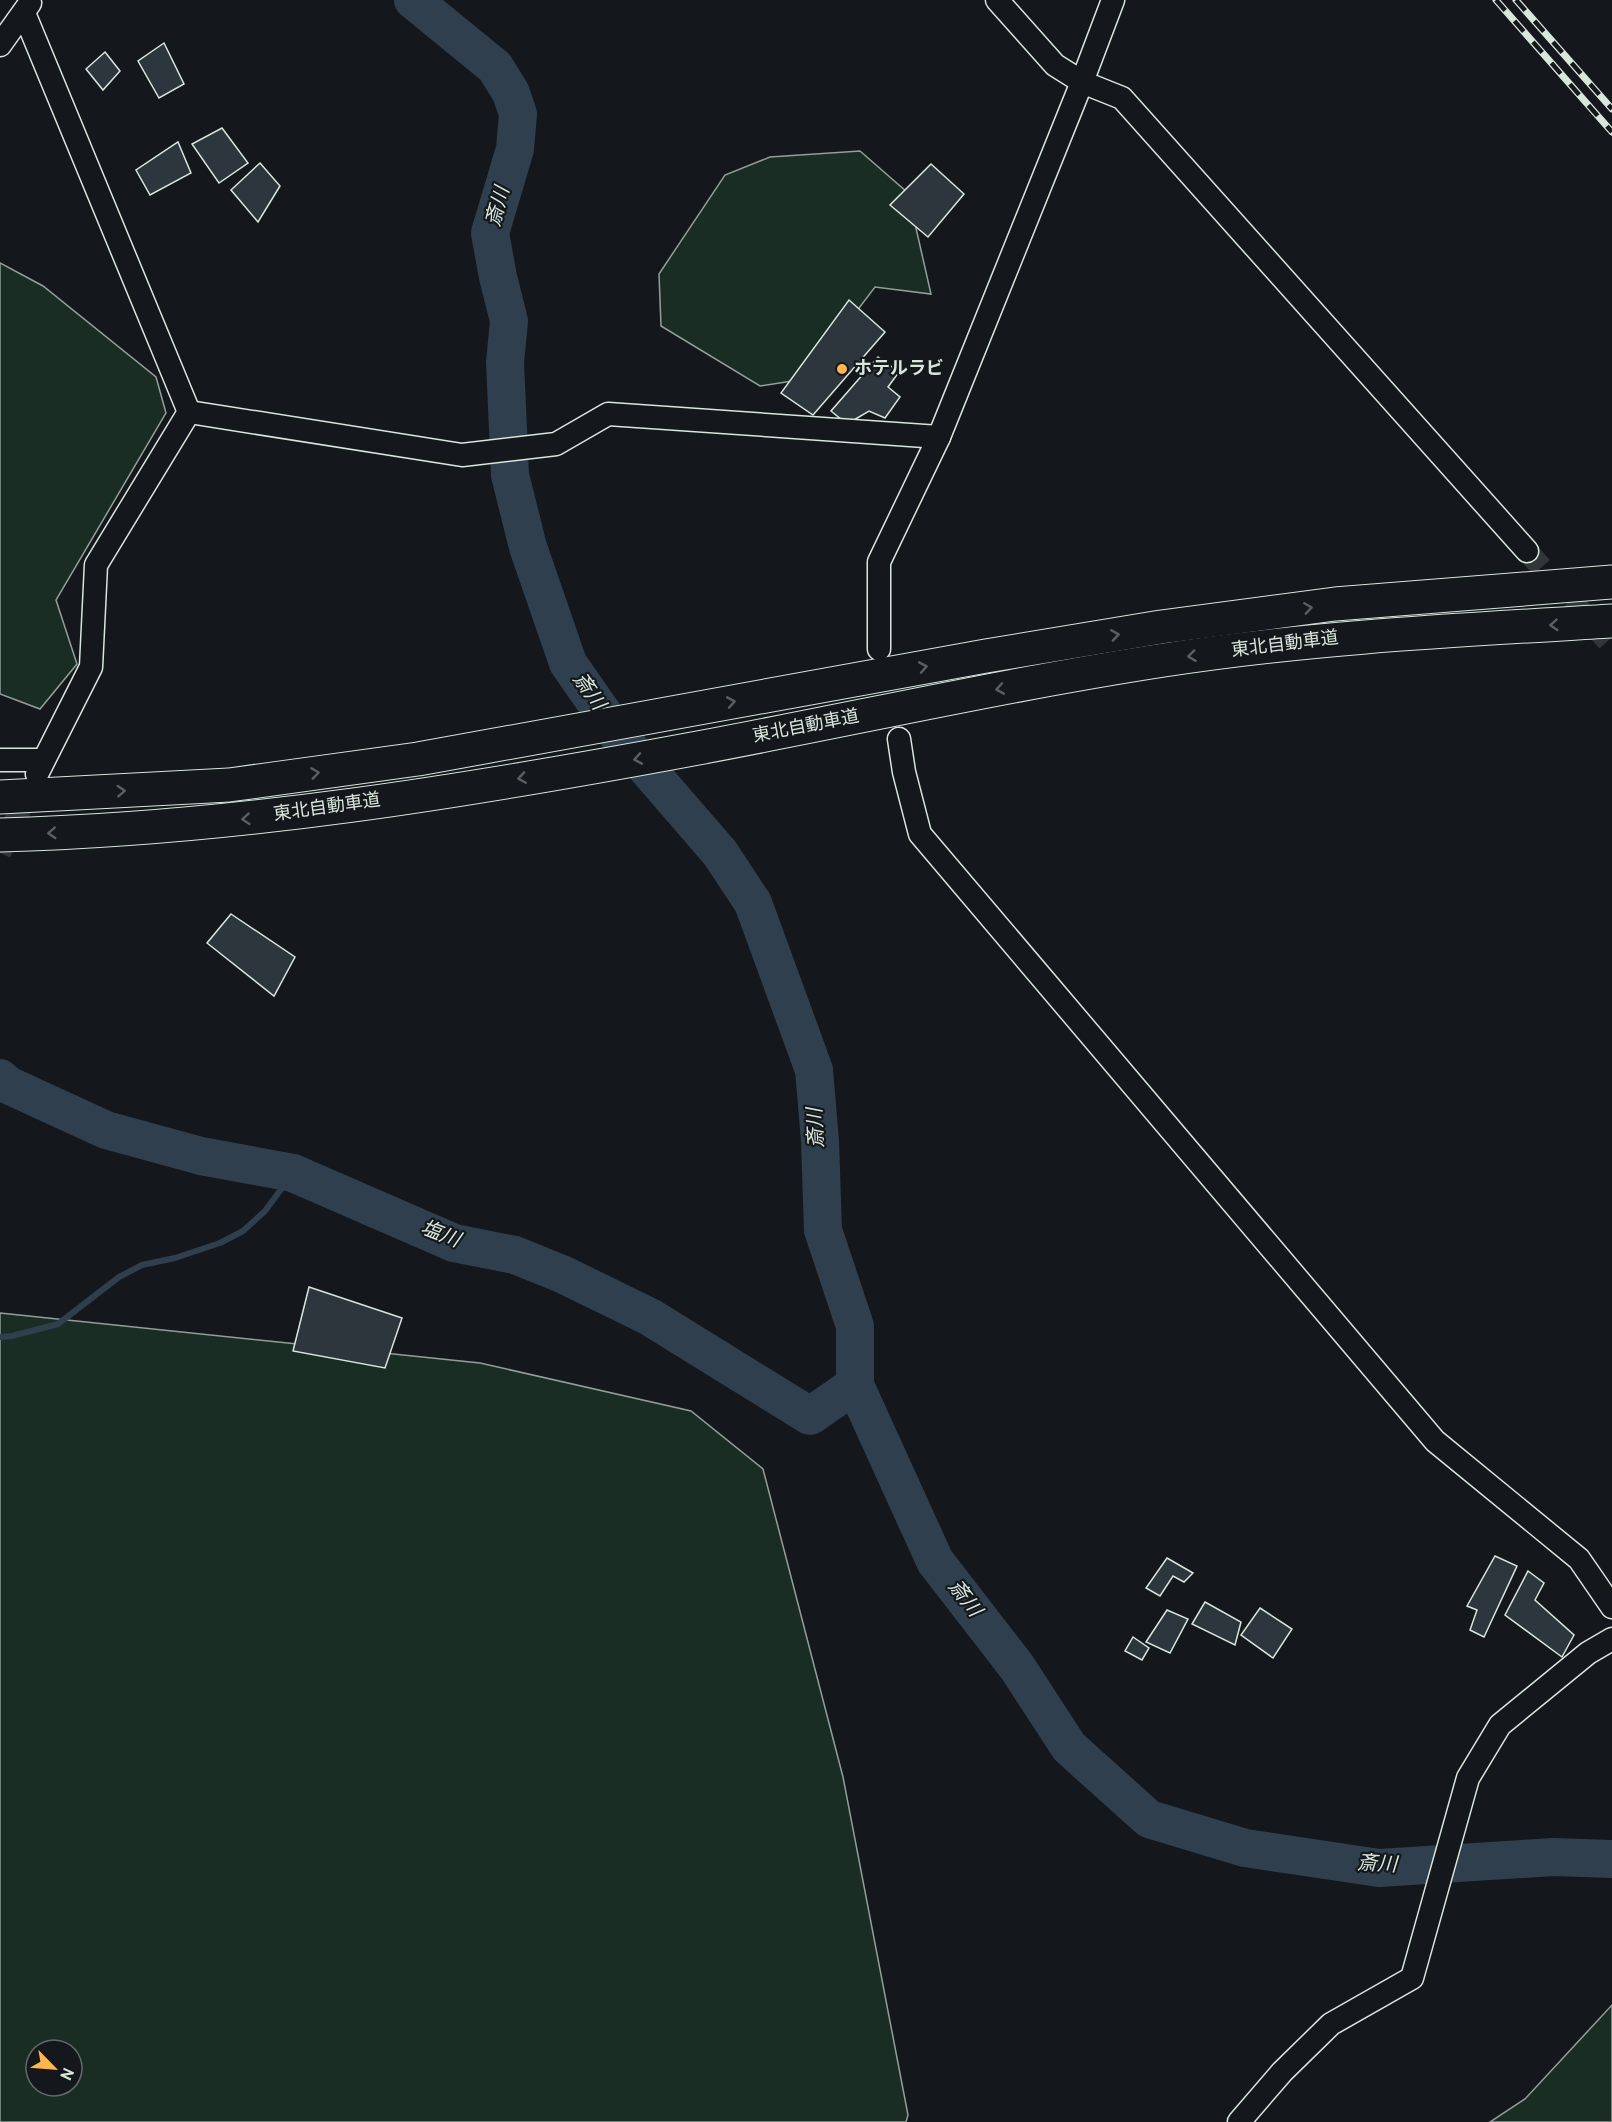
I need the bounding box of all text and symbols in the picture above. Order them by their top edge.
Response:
water label: 斎川 [481,182,517,230]
place label: ホテルラビ [854,358,944,381]
marker: ホテルラビ [835,362,849,376]
one-way arrow [1304,602,1313,614]
one-way arrow [1549,618,1558,631]
street label: 東北自動車道 [1230,627,1340,663]
one-way arrow [1111,629,1120,641]
one-way arrow [1188,650,1197,662]
one-way arrow [918,661,928,674]
water label: 斎川 [566,668,611,717]
one-way arrow [995,682,1005,695]
one-way arrow [726,696,736,709]
street label: 東北自動車道 [751,705,861,749]
one-way arrow [634,752,643,764]
one-way arrow [311,767,320,780]
one-way arrow [517,771,527,784]
one-way arrow [117,785,126,798]
street label: 東北自動車道 [272,789,382,827]
one-way arrow [241,812,250,825]
one-way arrow [47,827,56,840]
water label: 斎川 [803,1105,831,1149]
water label: 塩川 [417,1216,465,1255]
water label: 斎川 [941,1575,988,1624]
water label: 斎川 [1356,1851,1400,1879]
north arrow [24,2038,84,2098]
text: N [54,2064,77,2083]

